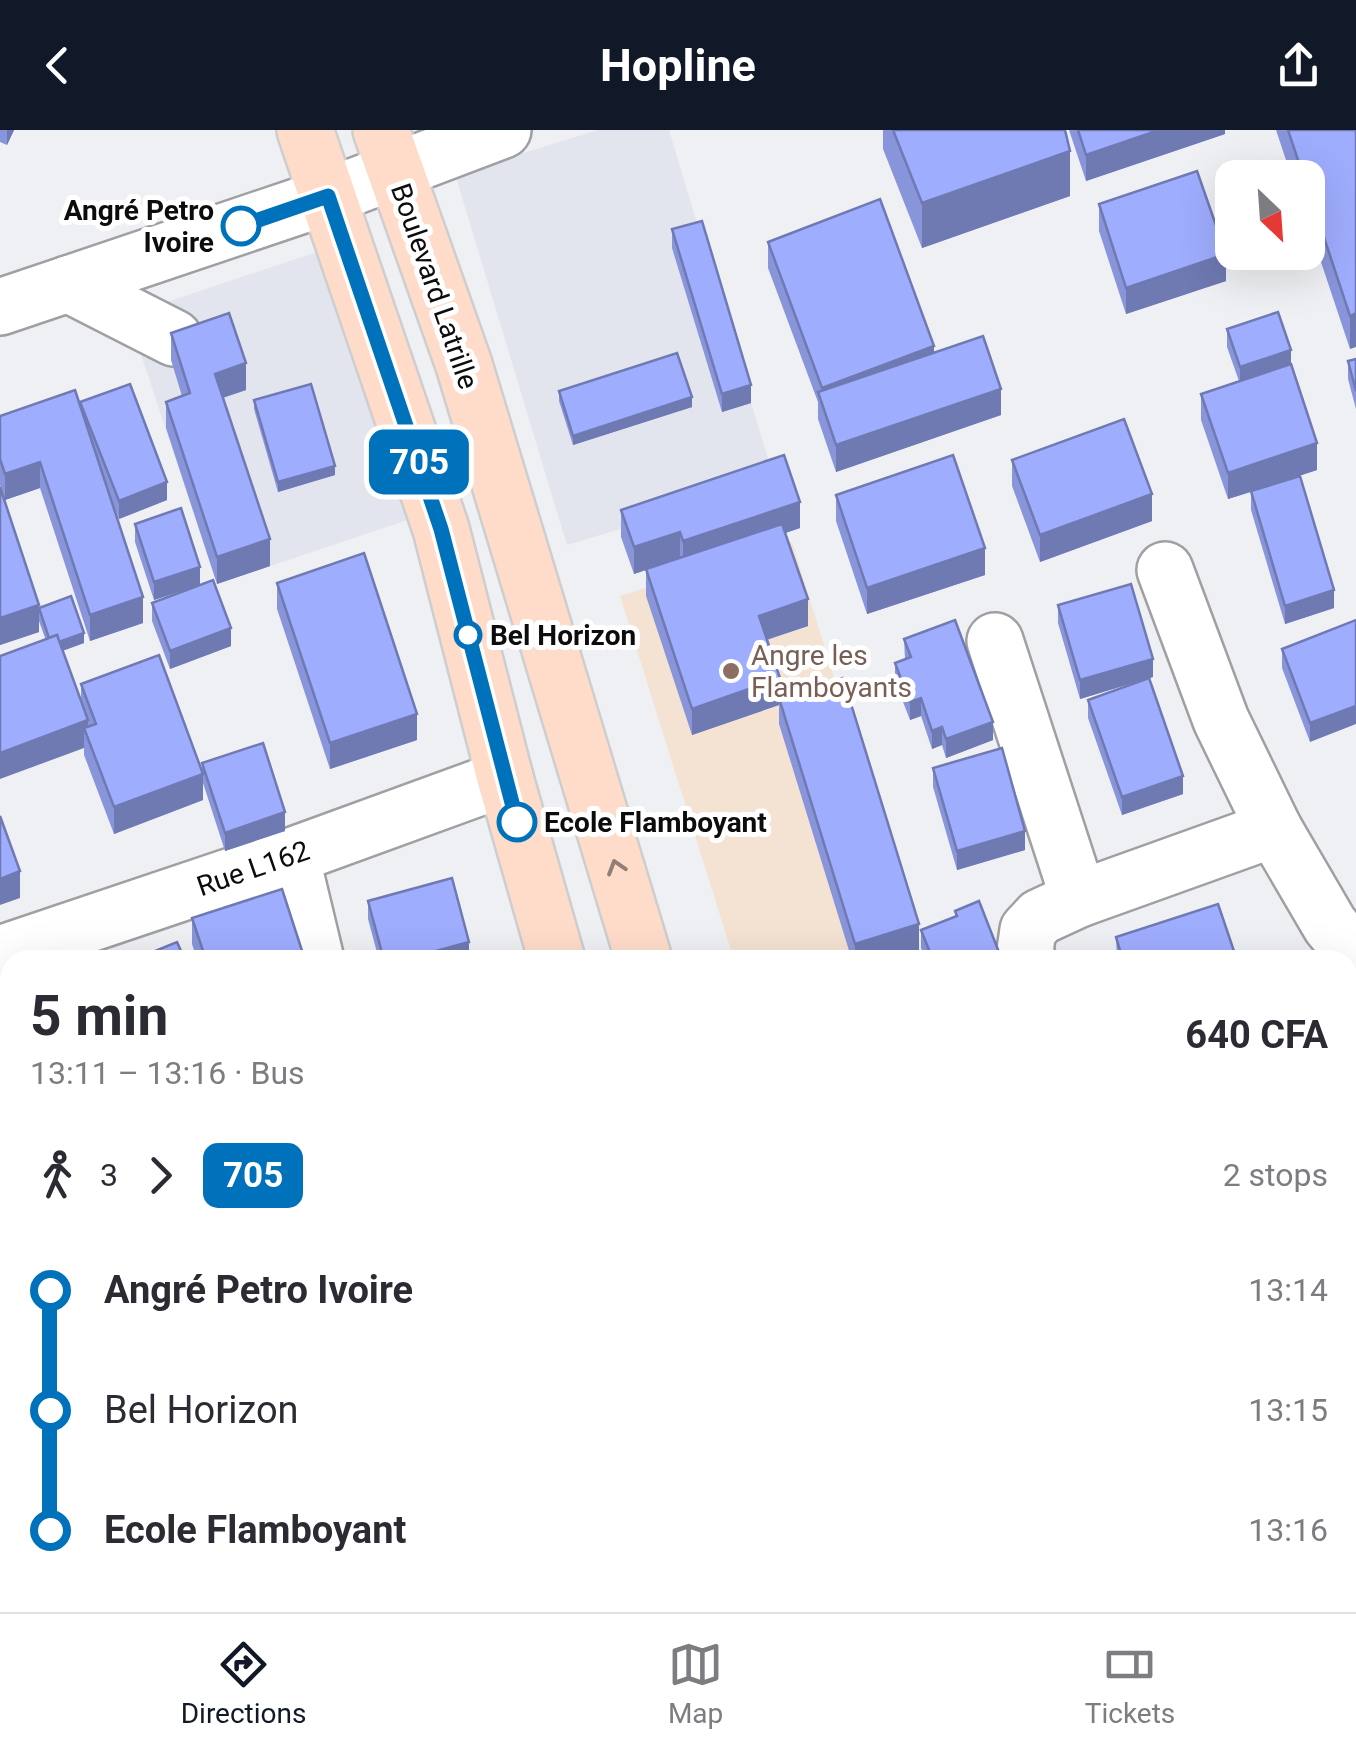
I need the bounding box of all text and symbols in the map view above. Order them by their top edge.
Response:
icon: back [30,38,85,93]
icon: share [1271,38,1326,93]
text: Hopline [600,39,756,92]
north arrow [1215,160,1325,270]
map controls [1215,160,1325,270]
street label: Boulevard Latrille [384,179,485,393]
place label: Angré Petro Ivoire [64,194,214,259]
marker: Angré Petro Ivoire [222,207,260,245]
line badge: 705 [362,430,476,494]
text: 705 [389,442,449,483]
place label: Bel Horizon [490,619,636,652]
marker: Bel Horizon [455,622,481,648]
place label: Angre les Flamboyants [751,639,912,704]
marker: Angre les Flamboyants [720,660,742,682]
marker: Ecole Flamboyant [498,803,536,841]
place label: Ecole Flamboyant [544,806,767,839]
street label: Rue L162 [193,834,314,903]
one-way arrow [607,859,628,876]
text: 5 min [30,984,168,1048]
text: 640 CFA [1185,1013,1328,1057]
text: 13:11 – 13:16 · Bus [30,1054,305,1092]
icon: walk [30,1148,85,1203]
icon: forward [133,1148,188,1203]
text: 705 [223,1155,283,1196]
text: 3 [100,1156,118,1194]
text: 2 stops [1223,1156,1328,1194]
text: Angré Petro Ivoire [104,1268,413,1312]
text: 13:14 [1248,1271,1328,1309]
text: Bel Horizon [104,1388,299,1432]
text: 13:15 [1248,1391,1328,1429]
text: Ecole Flamboyant [104,1508,406,1552]
text: 13:16 [1248,1511,1328,1549]
tab: Directions [181,1637,306,1730]
tab: Map [668,1637,723,1730]
tab: Tickets [1085,1637,1175,1730]

